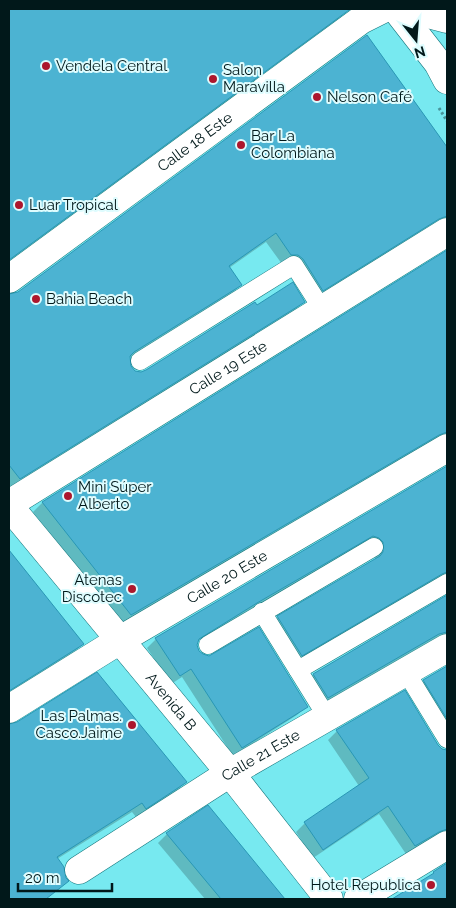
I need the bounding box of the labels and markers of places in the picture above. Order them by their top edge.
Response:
place label: Vendela Central [56,57,168,75]
marker: Vendela Central [40,60,52,72]
place label: Salon Maravilla [223,61,285,96]
marker: Salon Maravilla [207,73,219,85]
place label: Nelson Café [327,88,412,106]
marker: Nelson Café [311,91,323,103]
place label: Bar La Colombiana [251,127,335,162]
marker: Bar La Colombiana [235,139,247,151]
place label: Luar Tropical [29,196,119,214]
marker: Luar Tropical [13,199,25,211]
place label: Bahia Beach [46,290,132,308]
marker: Bahia Beach [30,293,42,305]
place label: Mini Súper Alberto [78,478,152,513]
marker: Mini Súper Alberto [62,490,74,502]
place label: Atenas Discotec [62,571,122,606]
marker: Atenas Discotec [126,583,138,595]
place label: Las Palmas. Casco.Jaime [36,707,122,742]
marker: Las Palmas. Casco.Jaime [126,719,138,731]
place label: Hotel Republica [311,876,421,894]
marker: Hotel Republica [425,879,437,891]

